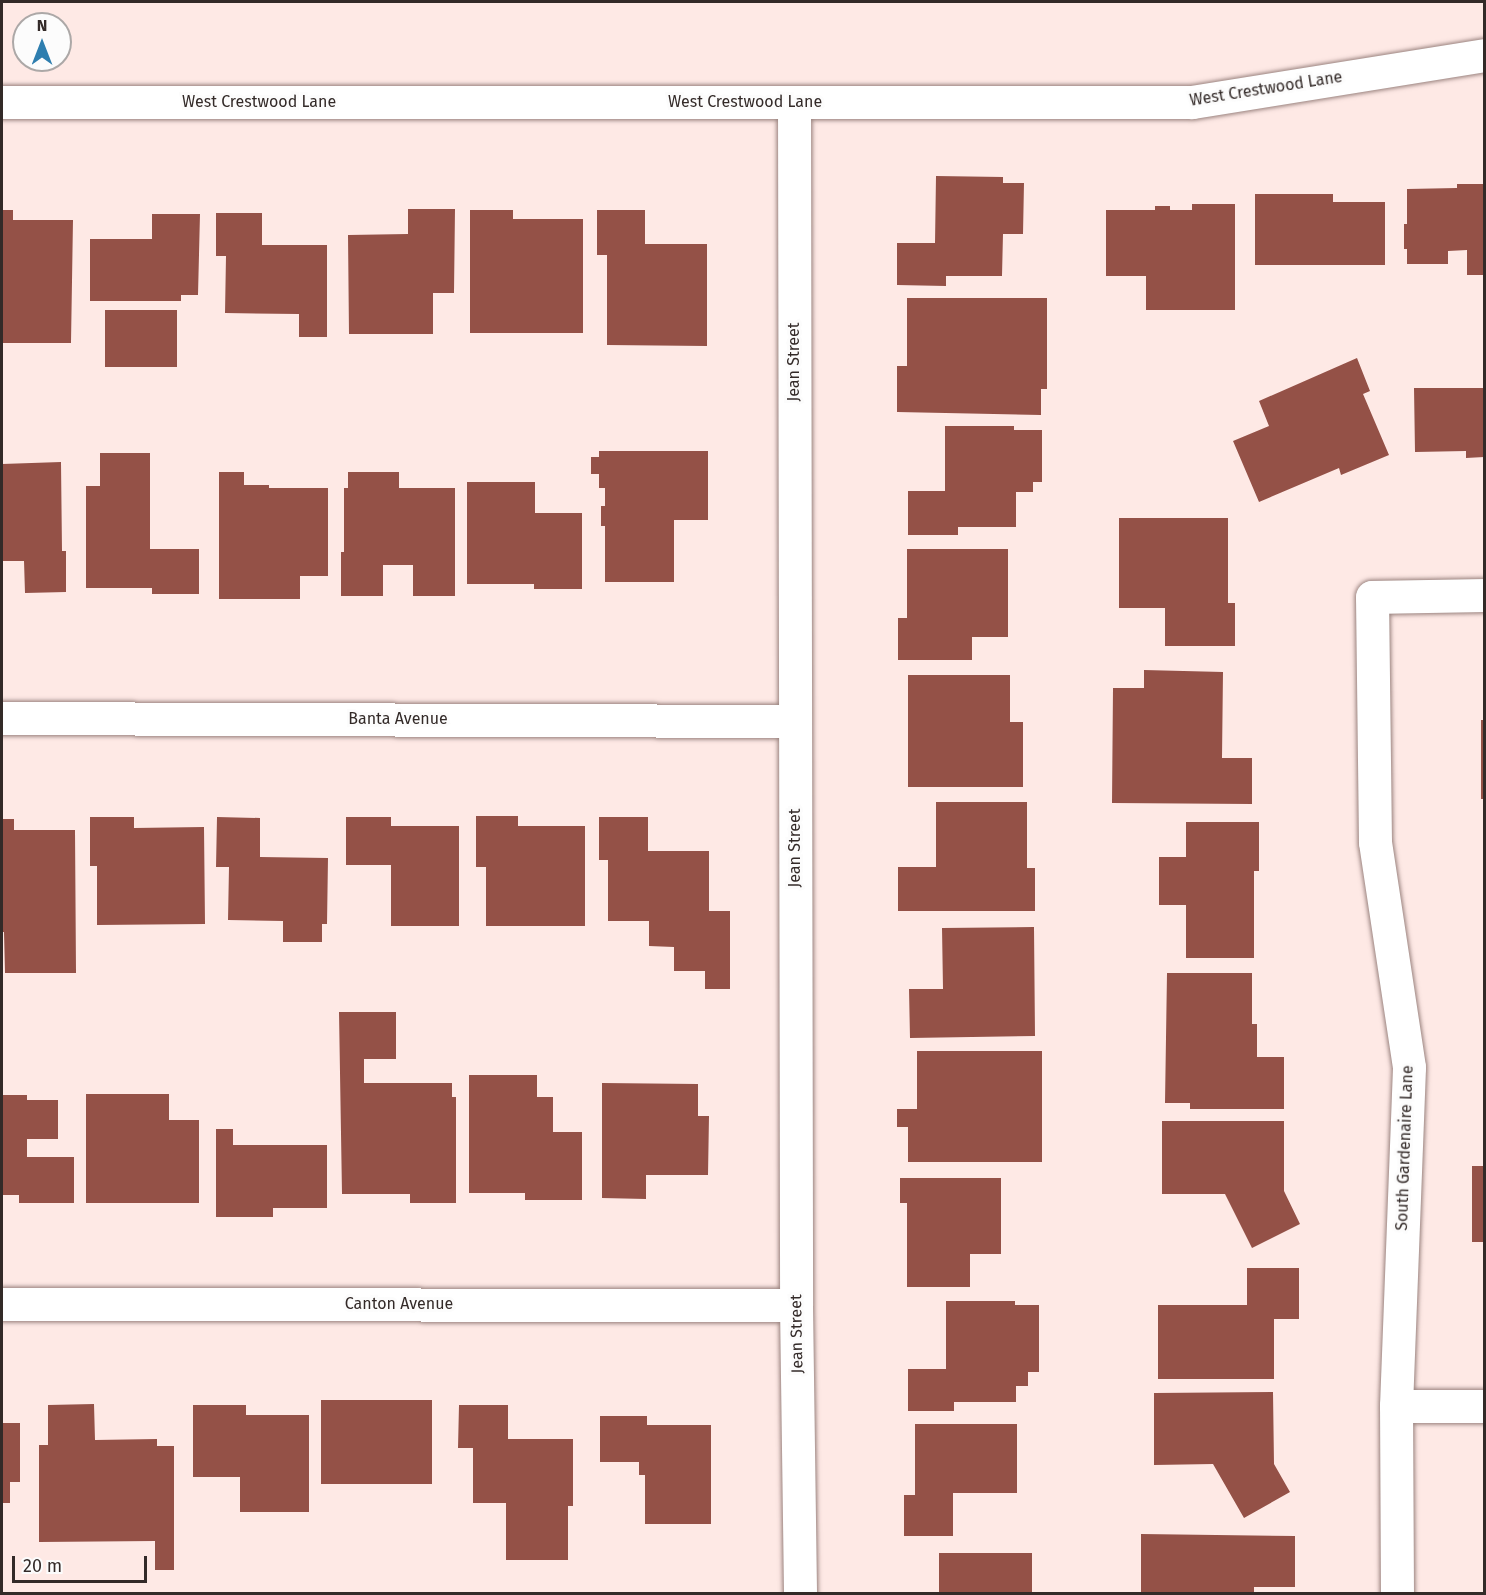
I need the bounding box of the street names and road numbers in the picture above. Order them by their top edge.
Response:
street label: West Crestwood Lane [1188,67,1344,111]
street label: West Crestwood Lane [182,92,336,112]
street label: West Crestwood Lane [668,92,822,112]
street label: Jean Street [784,322,804,402]
street label: Banta Avenue [348,709,448,729]
street label: Jean Street [785,808,805,888]
street label: South Gardenaire Lane [1393,1065,1417,1231]
street label: Canton Avenue [345,1294,453,1314]
street label: Jean Street [787,1294,807,1374]

